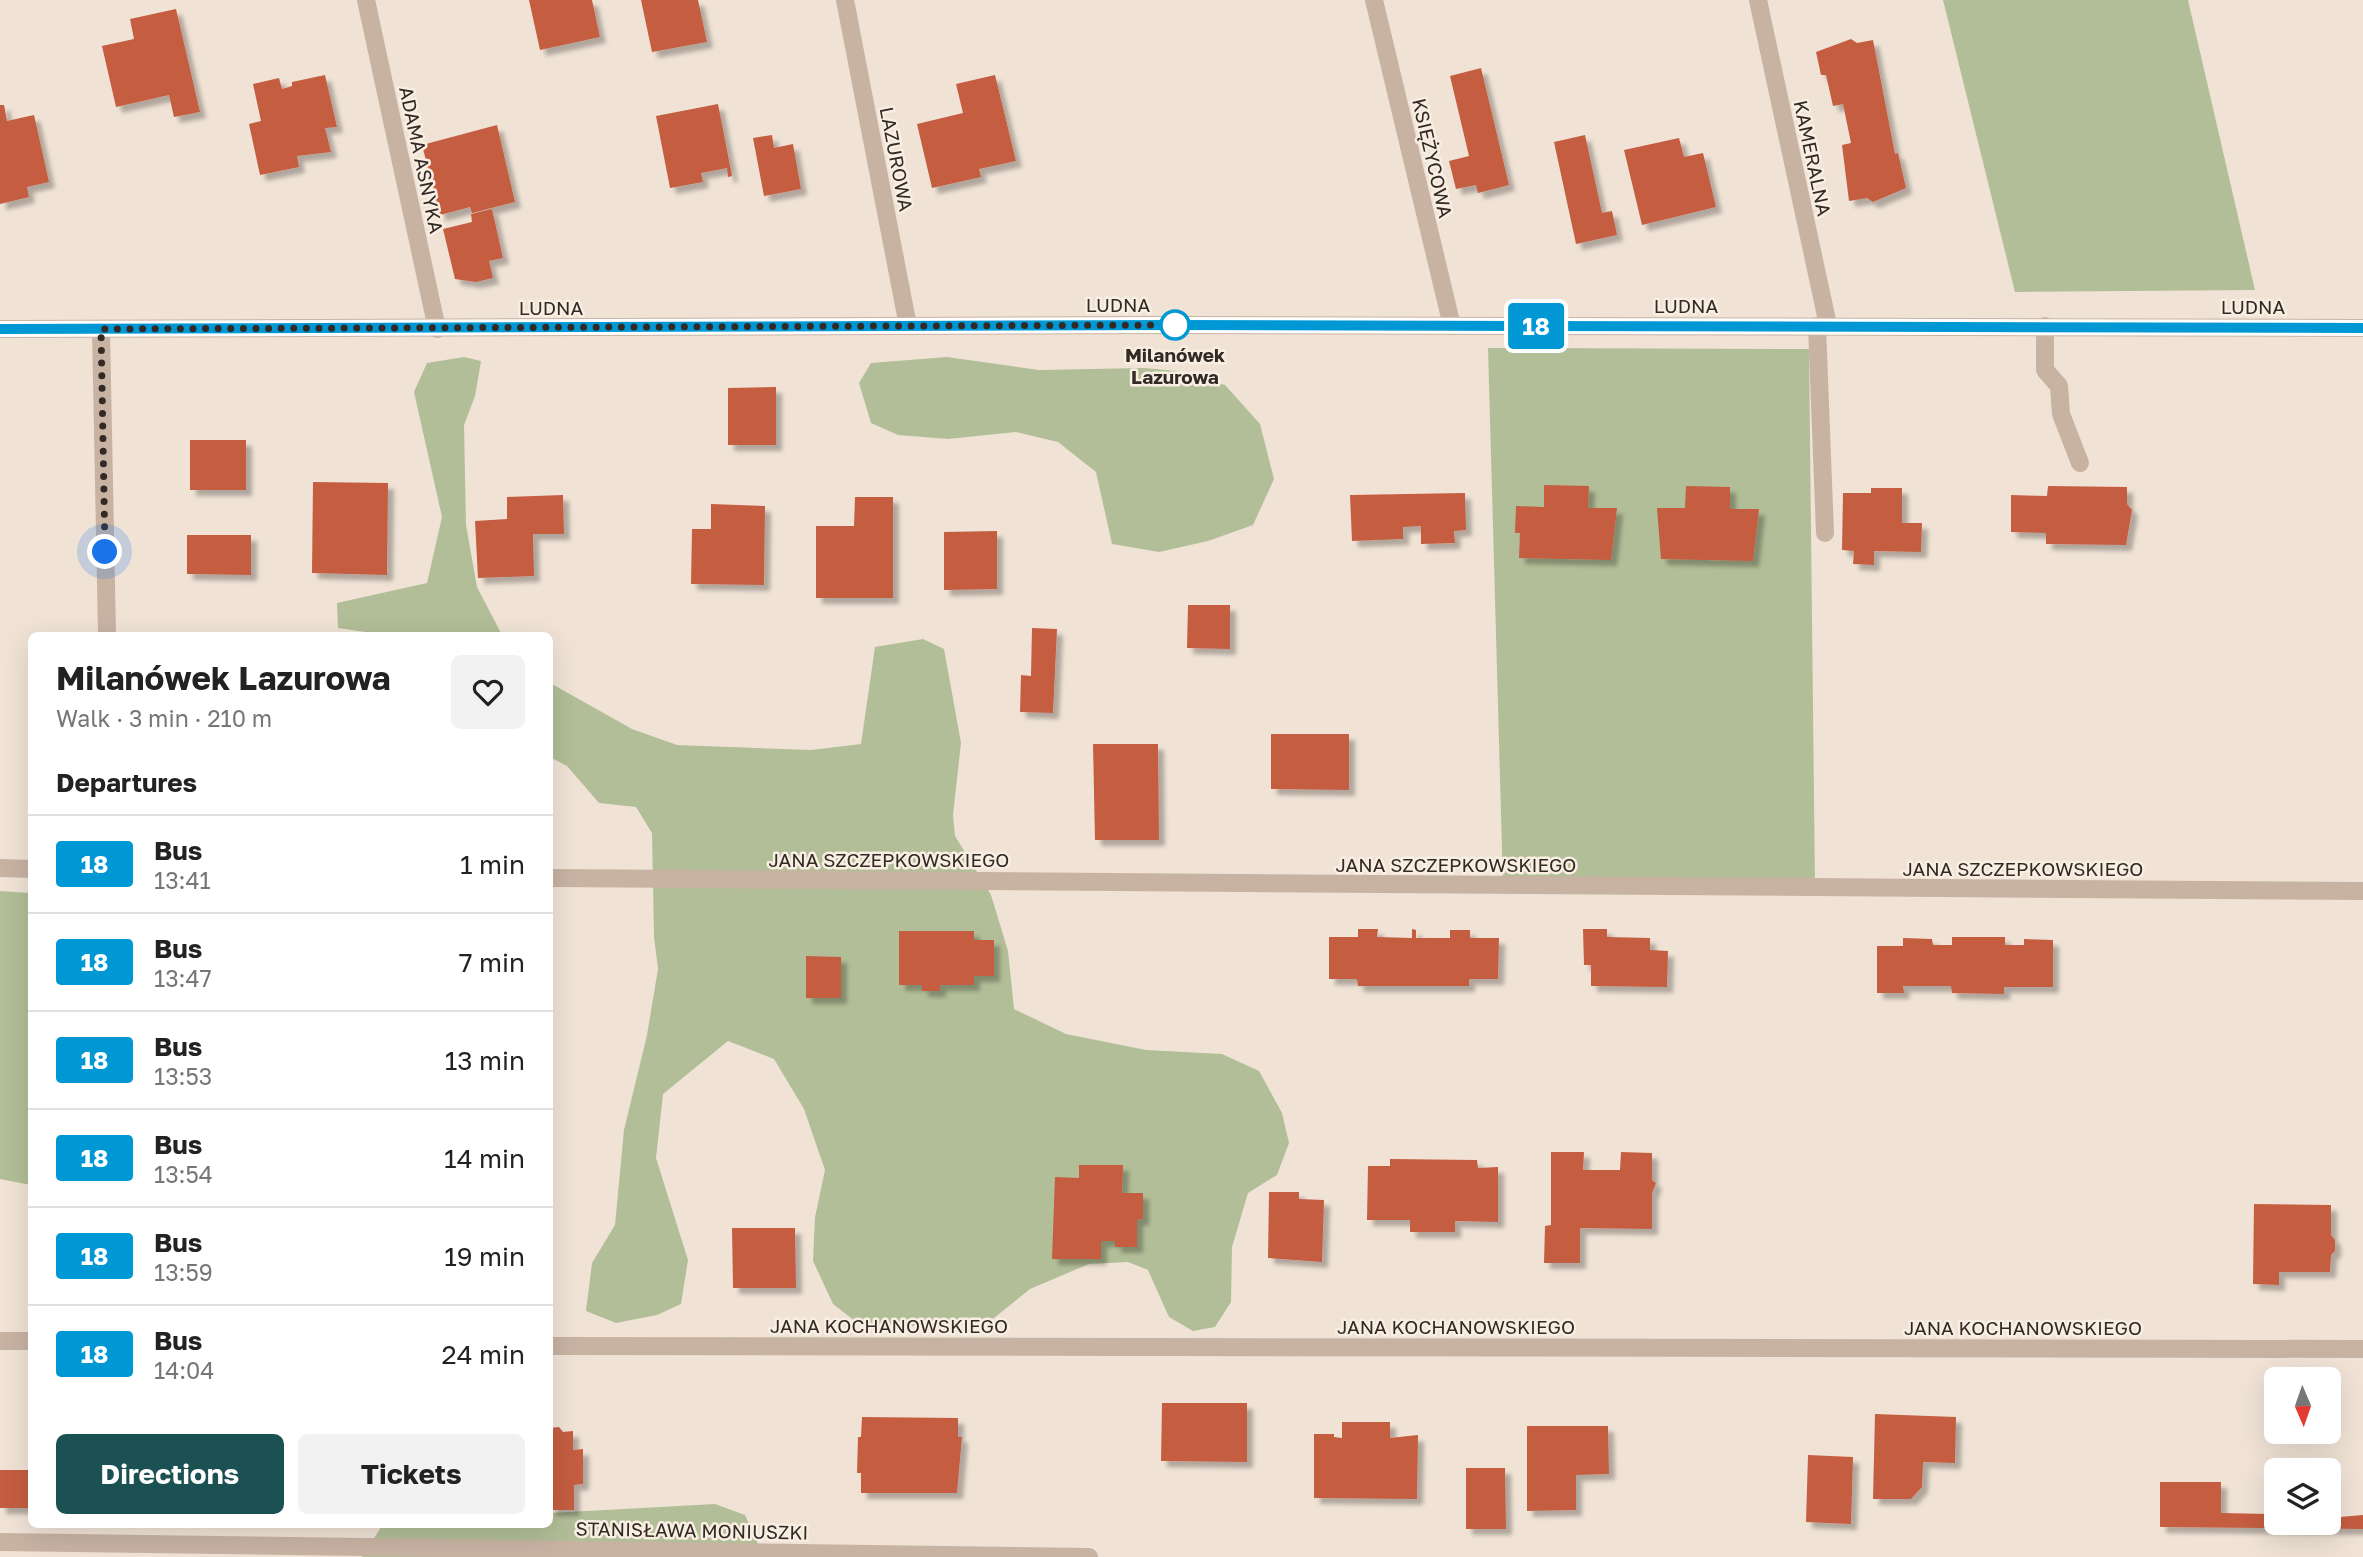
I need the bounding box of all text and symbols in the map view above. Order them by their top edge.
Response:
street label: ADAMA ASNYKA [395,84,449,236]
street label: KSIĘŻYCOWA [1408,96,1458,220]
street label: KAMERALNA [1790,98,1837,218]
street label: LAZUROWA [876,105,918,213]
street label: LUDNA [1086,293,1151,316]
street label: LUDNA [1654,294,1719,317]
street label: LUDNA [2221,295,2286,318]
street label: LUDNA [519,296,584,319]
line badge: 18 [1504,303,1568,349]
marker: Milanówek Lazurowa [1160,310,1190,340]
text: 18 [1522,311,1550,340]
place label: Milanówek Lazurowa [1125,343,1225,388]
your location [87,534,122,569]
button: heart [451,655,525,729]
text: Milanówek Lazurowa [56,658,391,697]
text: Walk · 3 min · 210 m [56,704,272,732]
text: Departures [56,767,197,798]
text: Bus [154,835,202,866]
street label: JANA SZCZEPKOWSKIEGO [769,848,1009,871]
text: 18 [81,849,108,878]
text: 1 min [460,849,525,880]
street label: JANA SZCZEPKOWSKIEGO [1336,853,1576,876]
street label: JANA SZCZEPKOWSKIEGO [1903,857,2143,880]
text: 13:41 [154,866,211,894]
text: Bus [154,933,202,964]
text: 18 [81,947,108,976]
text: 7 min [459,947,525,978]
text: 13:47 [154,964,212,992]
text: Bus [154,1031,202,1062]
text: 18 [81,1045,108,1074]
text: 13 min [445,1045,525,1076]
text: 13:53 [154,1062,212,1090]
text: Bus [154,1129,202,1160]
text: 18 [81,1143,108,1172]
text: 14 min [444,1143,525,1174]
text: 13:54 [154,1160,213,1188]
text: Bus [154,1227,202,1258]
text: 18 [81,1241,108,1270]
text: 19 min [444,1241,525,1272]
text: 13:59 [154,1258,213,1286]
street label: JANA KOCHANOWSKIEGO [770,1314,1008,1337]
street label: JANA KOCHANOWSKIEGO [1337,1315,1575,1338]
street label: JANA KOCHANOWSKIEGO [1904,1316,2142,1339]
text: Bus [154,1325,202,1356]
text: 18 [81,1339,108,1368]
text: 24 min [442,1339,525,1370]
text: 14:04 [154,1356,214,1384]
north arrow [2264,1367,2342,1444]
map controls [2264,1367,2341,1535]
button: Directions [56,1434,284,1514]
button: Tickets [298,1434,525,1514]
button: layers [2264,1458,2341,1535]
street label: STANISŁAWA MONIUSZKI [575,1516,809,1544]

